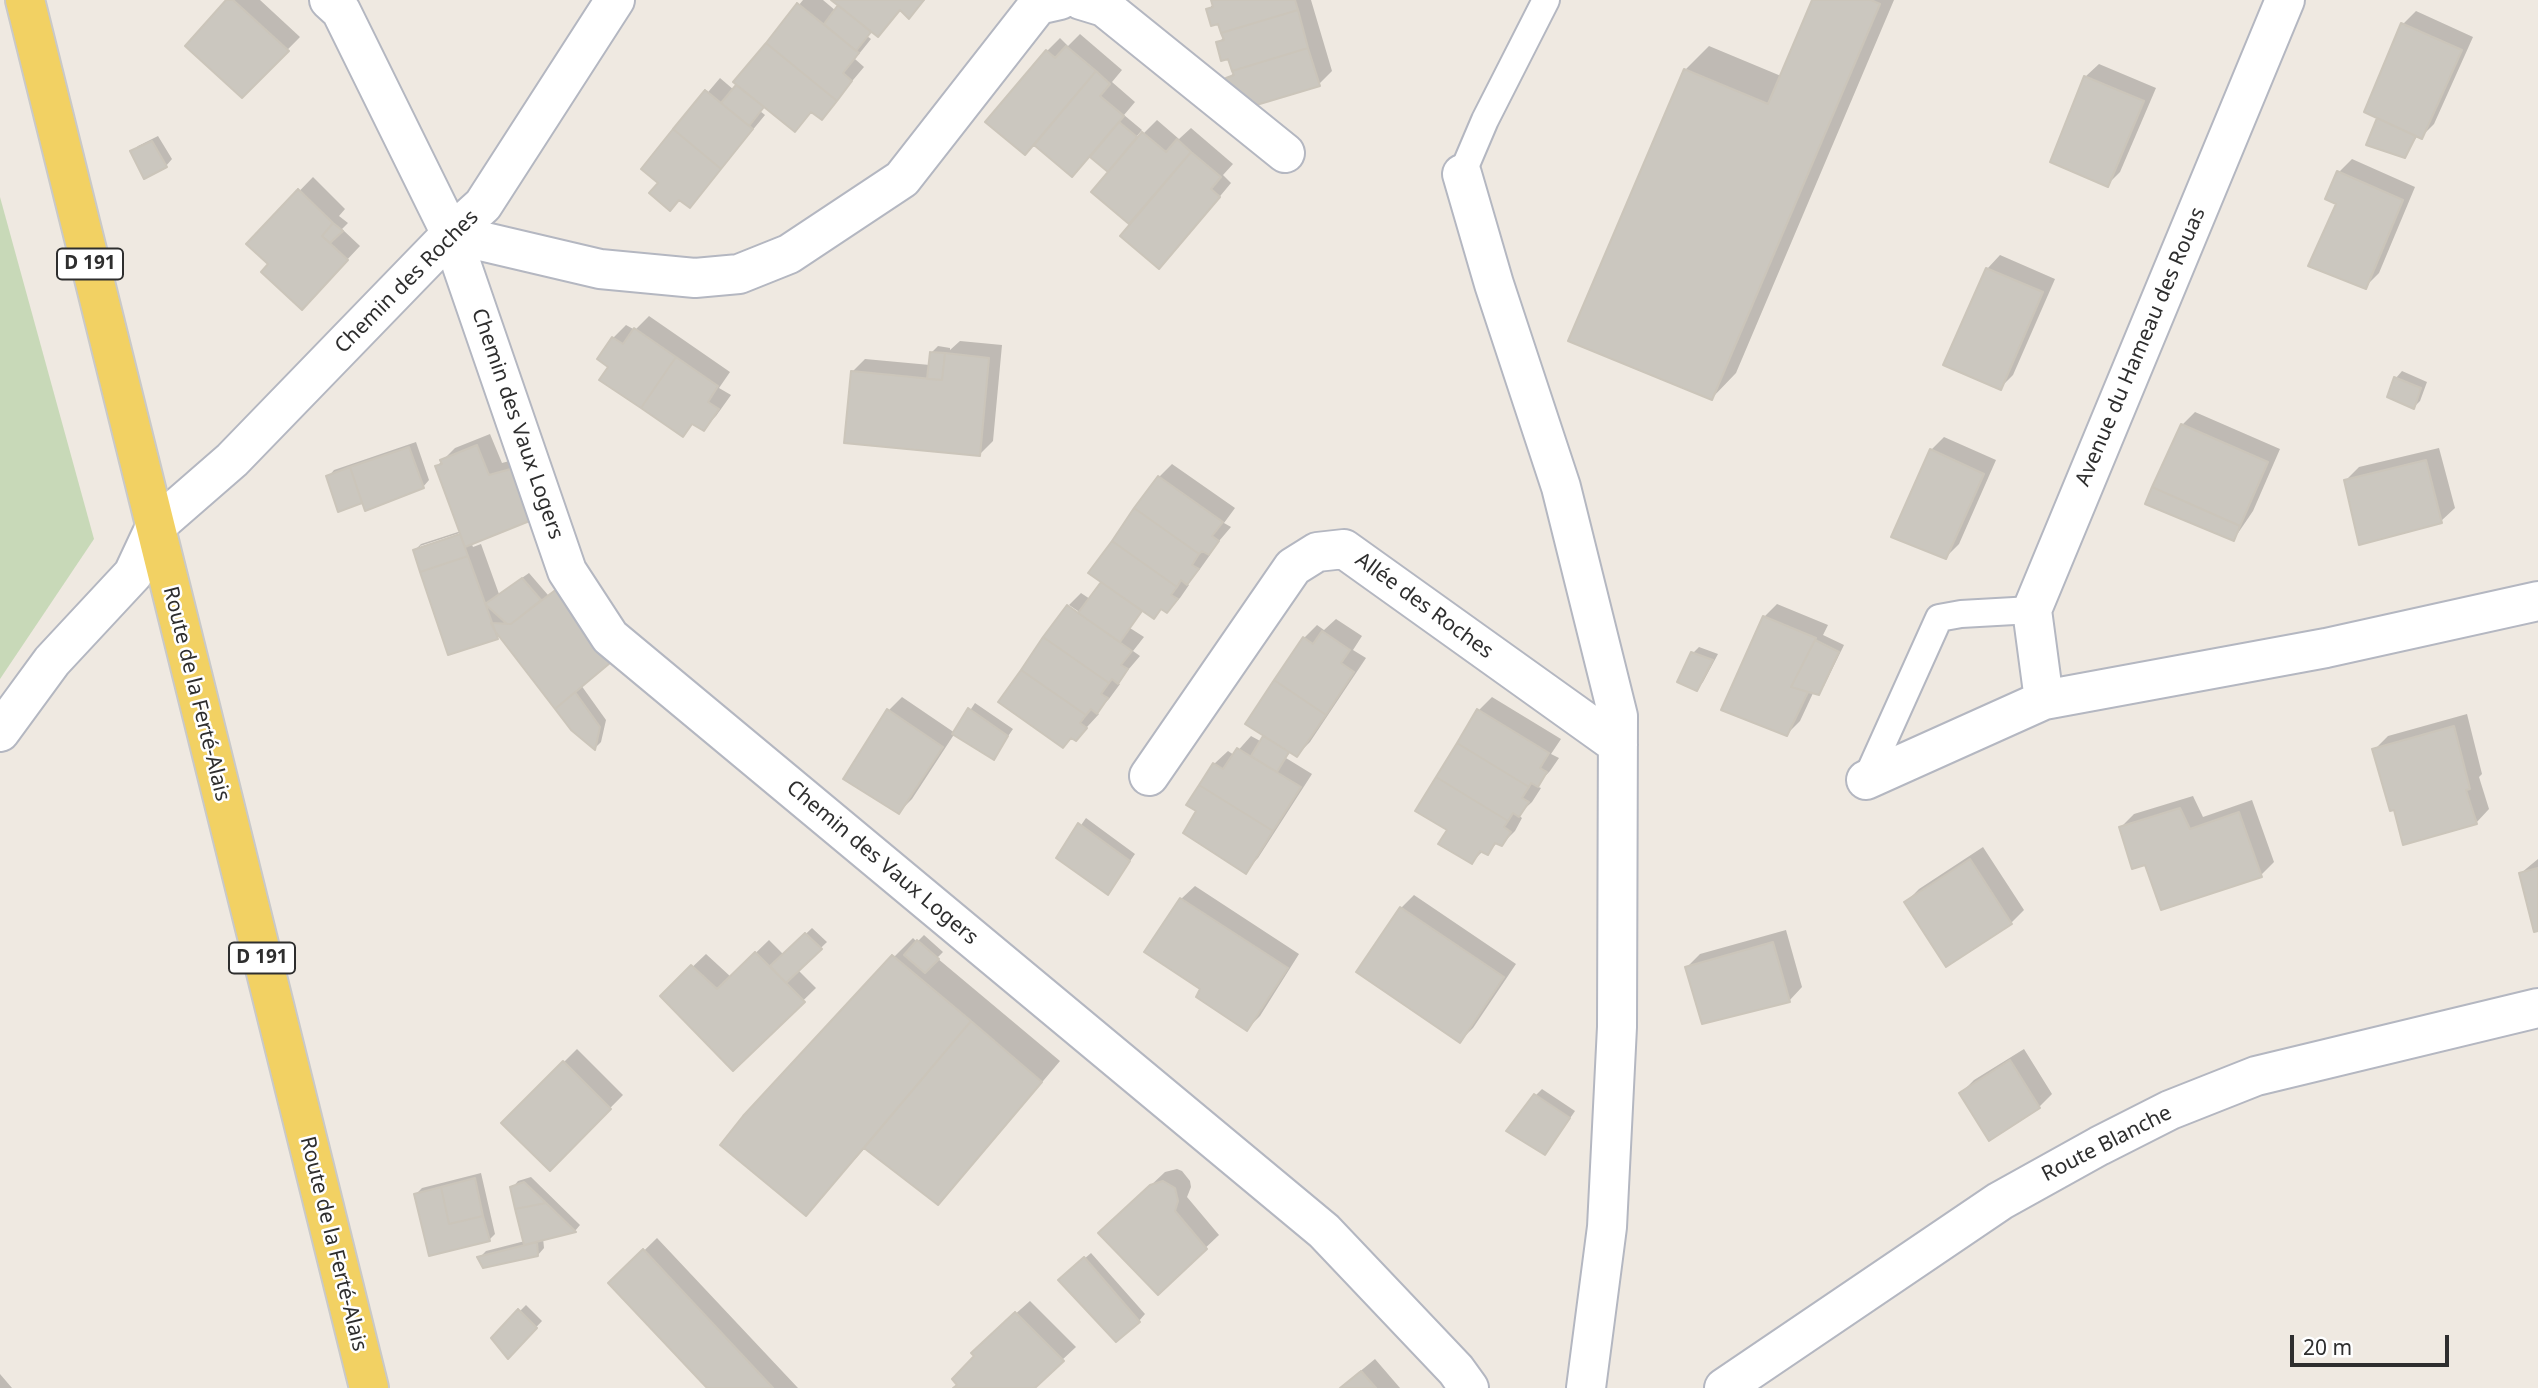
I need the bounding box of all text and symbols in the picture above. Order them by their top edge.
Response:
street label: Avenue du Hameau des Rouas [2071,204,2211,490]
street label: Chemin des Roches [330,205,484,359]
road number: D 191 [57,248,123,280]
street label: Chemin des Vaux Logers [466,305,568,543]
street label: Allée des Roches [1350,547,1498,665]
street label: Route de la Ferté-Alais [157,584,235,804]
street label: Chemin des Vaux Logers [781,775,983,951]
road number: D 191 [229,942,295,974]
street label: Route Blanche [2038,1100,2176,1188]
street label: Route de la Ferté-Alais [294,1134,372,1354]
scale bar [2293,1322,2452,1366]
text: 20 m [2303,1333,2352,1361]

